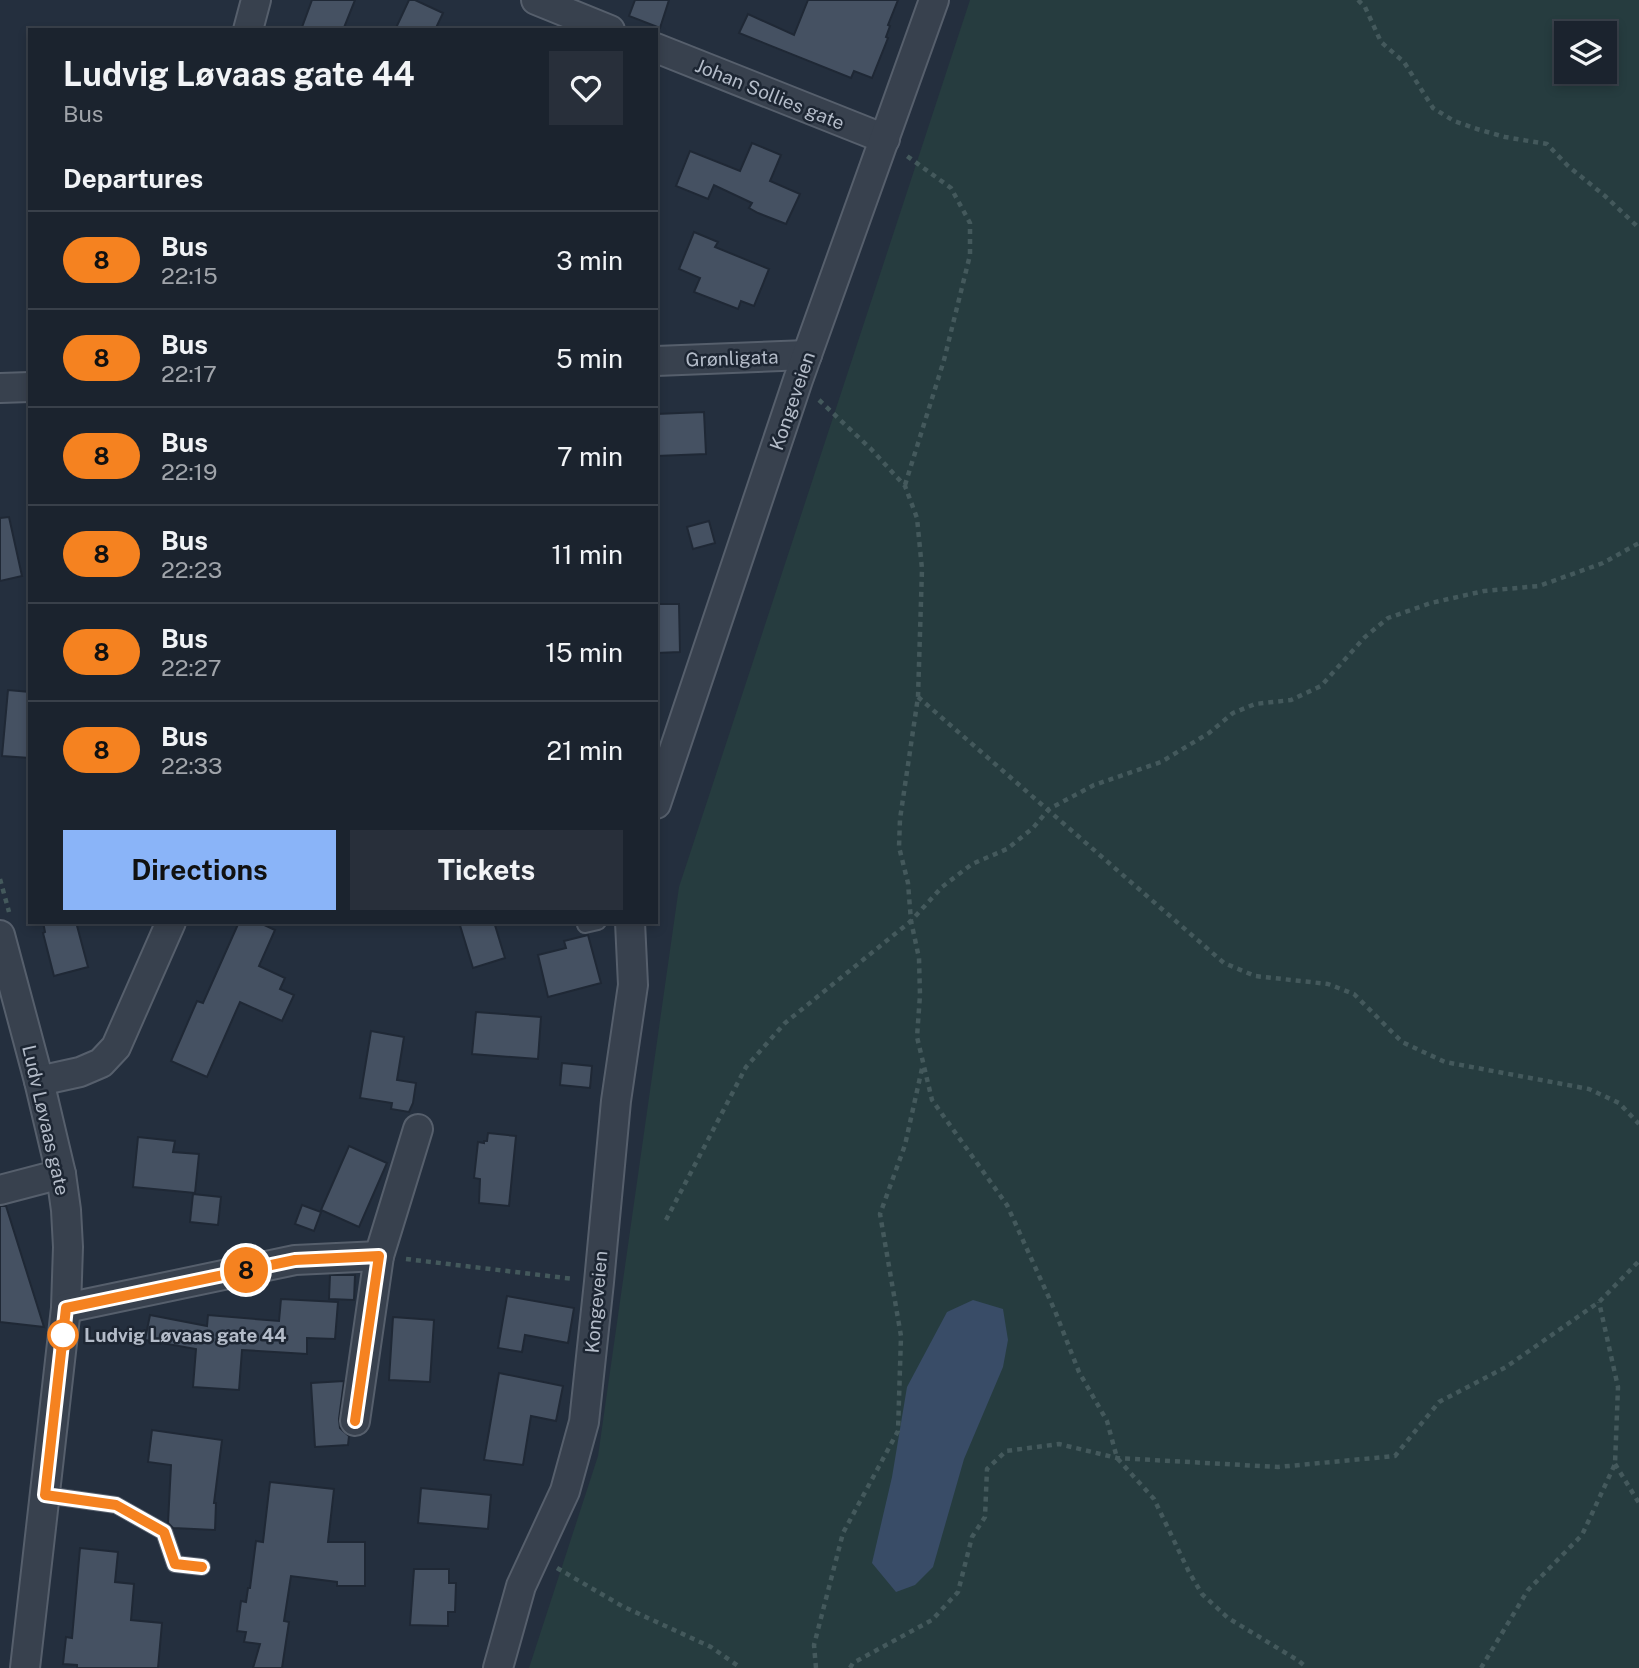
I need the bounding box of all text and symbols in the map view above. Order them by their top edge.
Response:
map controls [1554,21,1617,84]
button: layers [1554,21,1617,84]
button: heart [549,51,623,125]
street label: Johan Sollies gate [692,54,848,134]
text: Ludvig Løvaas gate 44 [63,55,415,93]
text: Bus [63,100,103,127]
text: Departures [63,163,203,194]
text: Bus [161,231,208,262]
text: 3 min [556,245,623,276]
text: 8 [93,246,110,274]
text: 22:15 [161,262,218,289]
text: Bus [161,329,208,360]
text: 5 min [556,343,623,374]
text: 8 [93,344,110,372]
street label: Grønligata [685,345,779,371]
street label: Kongeveien [765,349,819,453]
text: 22:17 [161,360,217,387]
text: Bus [161,427,208,458]
text: 7 min [557,441,623,472]
text: 8 [93,442,110,470]
text: 22:19 [161,458,217,485]
text: Bus [161,525,208,556]
text: 11 min [551,539,623,570]
text: 8 [93,540,110,568]
text: 22:23 [161,556,222,583]
text: Bus [161,623,208,654]
text: 15 min [545,637,623,668]
text: 8 [93,638,110,666]
text: 22:27 [161,654,222,681]
text: Bus [161,721,208,752]
text: 21 min [547,735,623,766]
text: 8 [93,736,110,764]
text: 22:33 [161,752,222,779]
button: Directions [63,830,336,910]
button: Tickets [350,830,623,910]
street label: Ludv Løvaas gate [18,1043,74,1197]
line badge: 8 [223,1247,269,1293]
street label: Kongeveien [581,1250,611,1354]
text: 8 [238,1256,254,1284]
marker: Ludvig Løvaas gate 44 [48,1320,78,1350]
place label: Ludvig Løvaas gate 44 [84,1324,287,1346]

